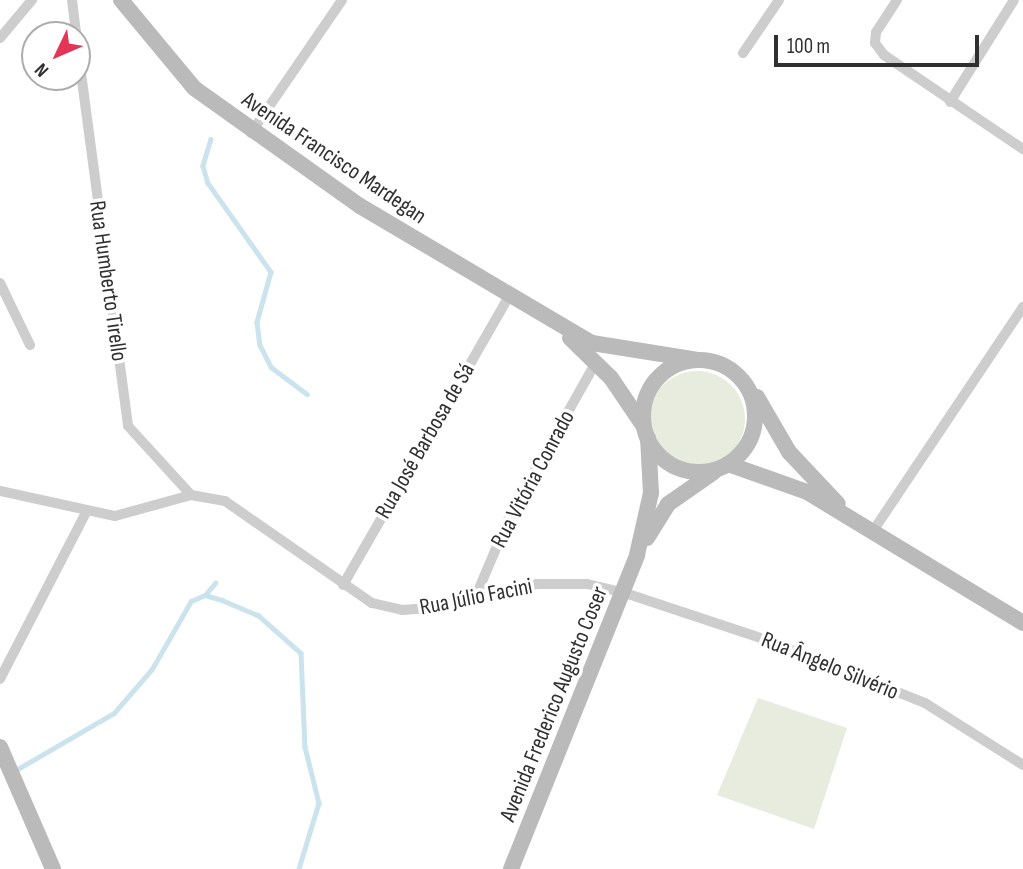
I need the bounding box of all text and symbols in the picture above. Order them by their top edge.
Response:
north arrow [21,21,91,91]
scale bar [778,21,983,65]
text: 100 m [787,34,830,59]
text: N [30,58,54,81]
street label: Avenida Francisco Mardegan [237,86,431,230]
street label: Rua Humberto Tirello [83,199,133,363]
street label: Rua José Barbosa de Sá [369,358,481,524]
street label: Rua Vitória Conrado [485,406,581,552]
street label: Rua Júlio Facini [417,573,535,621]
street label: Avenida Frederico Augusto Coser [494,582,614,826]
street label: Rua Ângelo Silvério [757,626,903,706]

